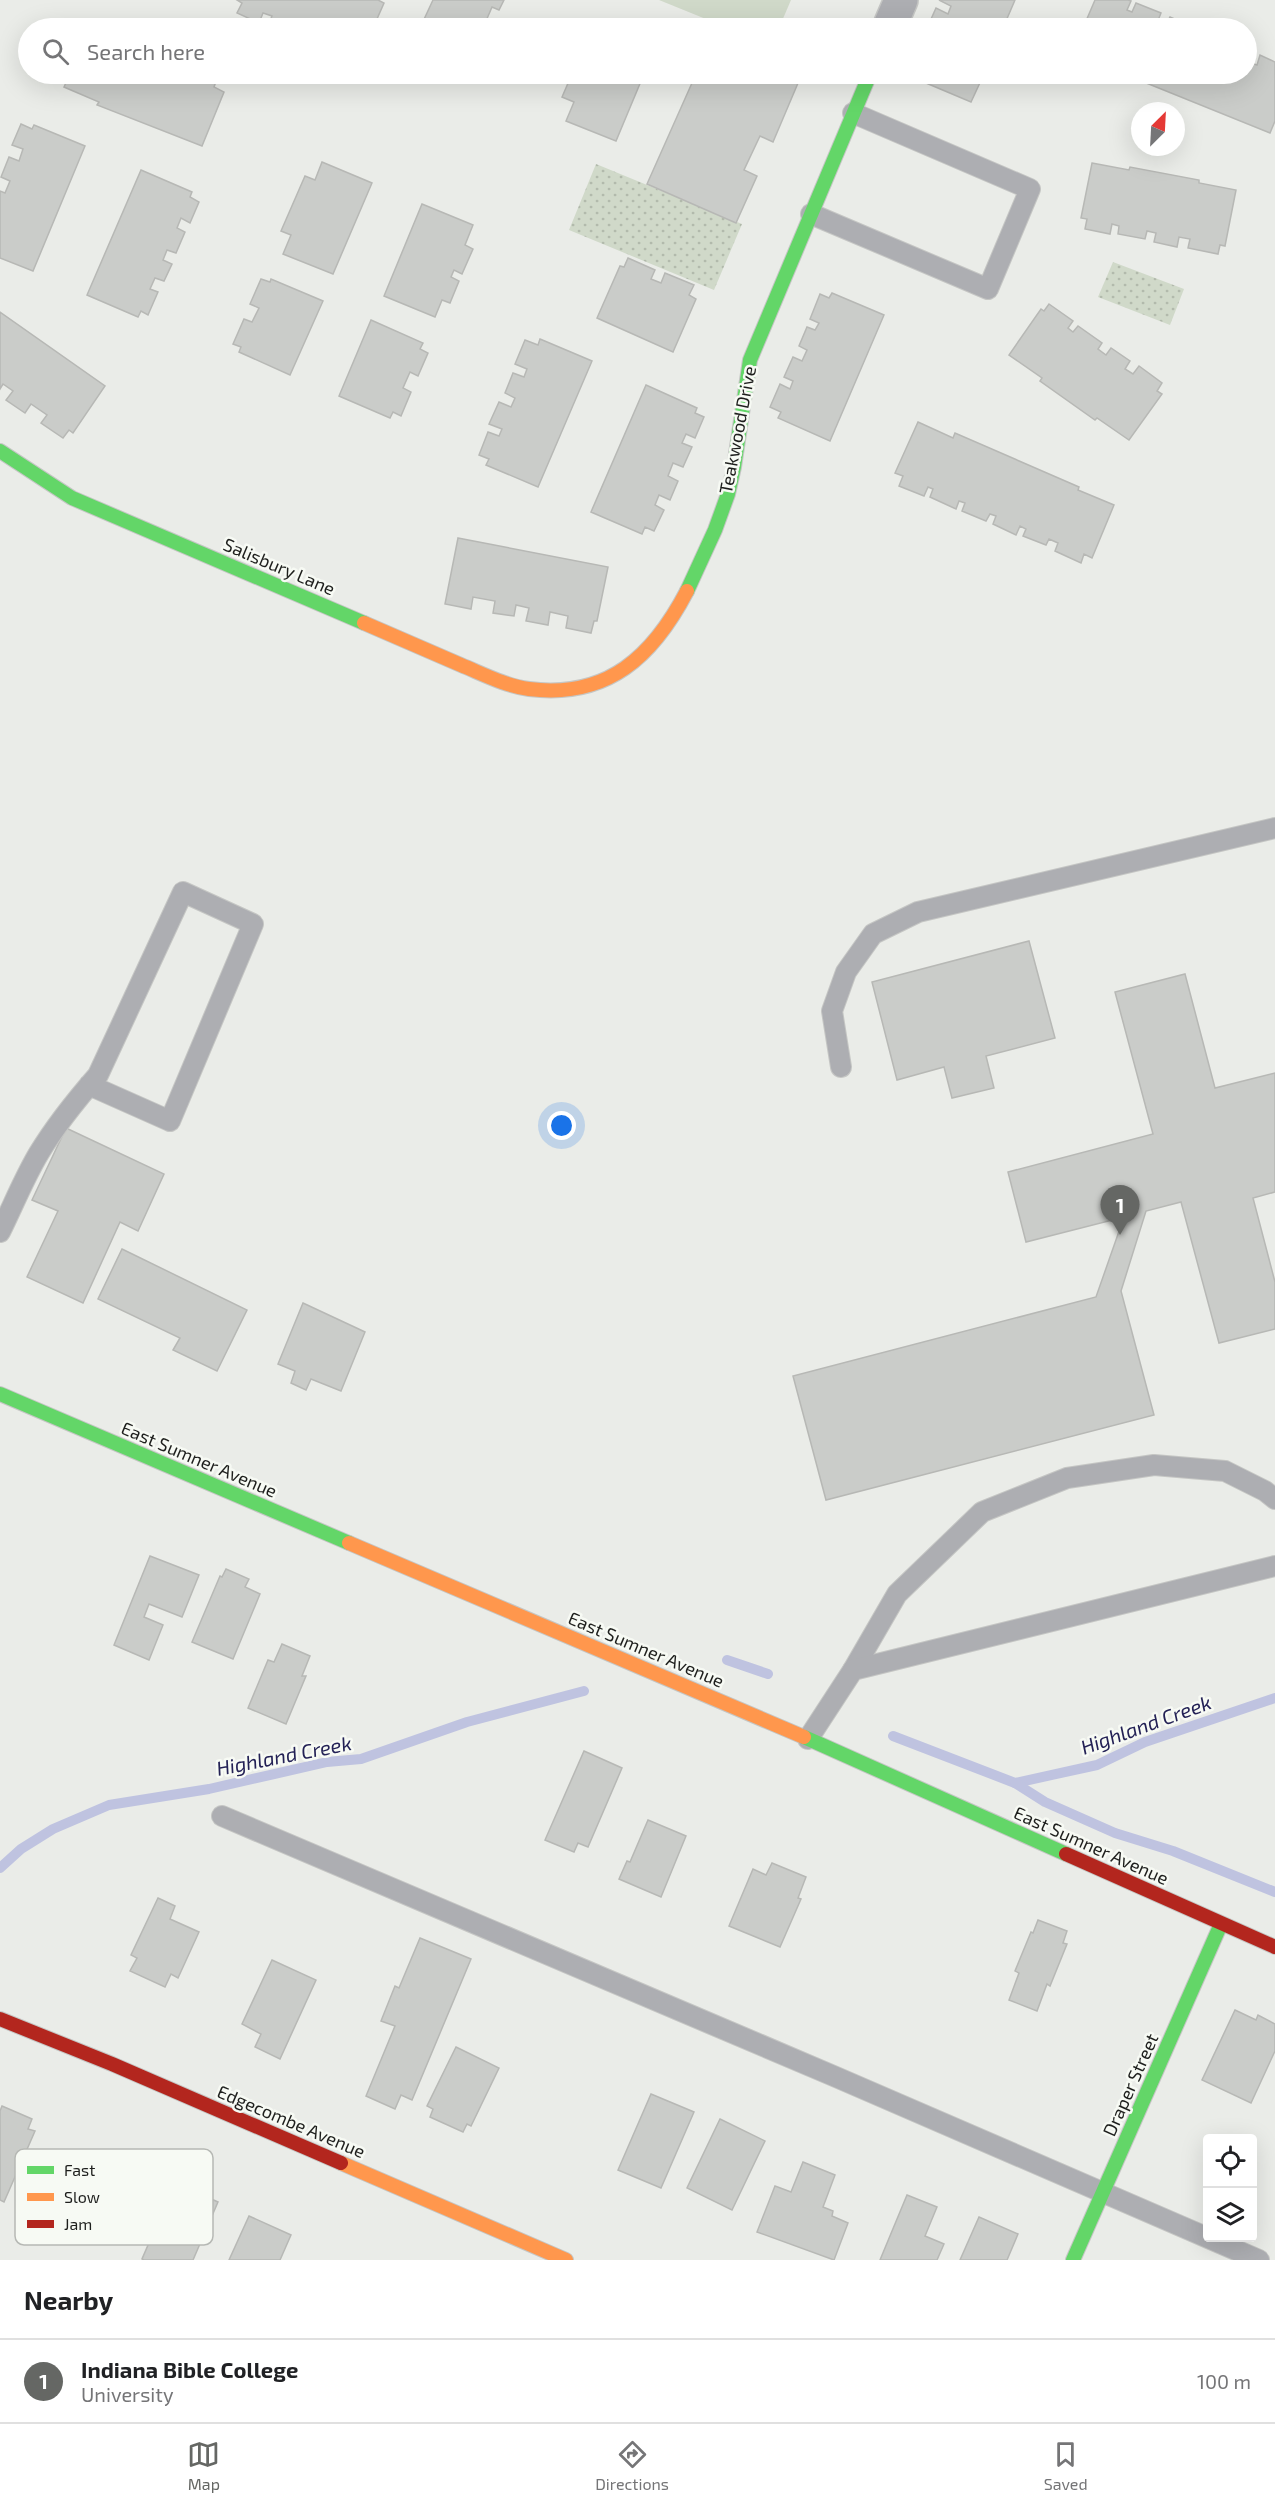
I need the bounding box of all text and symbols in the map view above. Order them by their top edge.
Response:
search box [18,18,1257,84]
icon: search [39,35,72,68]
text: Search here [87,38,205,64]
north arrow [1131,102,1185,156]
street label: Teakwood Drive [714,364,760,495]
street label: Salisbury Lane [220,533,338,599]
your location [547,1111,576,1140]
pin: 1 [1100,1186,1140,1235]
street label: East Sumner Avenue [118,1416,281,1502]
street label: East Sumner Avenue [565,1606,728,1692]
water label: Highland Creek [1077,1689,1214,1759]
water label: Highland Creek [214,1730,353,1780]
street label: East Sumner Avenue [1011,1801,1172,1889]
street label: Draper Street [1098,2030,1163,2139]
street label: Edgecombe Avenue [214,2080,369,2162]
map controls [1203,2134,1257,2242]
button: locate [1203,2134,1257,2188]
legend [15,2149,213,2245]
text: Fast [64,2160,95,2179]
text: Slow [64,2187,100,2206]
button: layers [1203,2188,1257,2242]
text: Jam [64,2214,92,2233]
text: Nearby [24,2284,113,2315]
text: Indiana Bible College [81,2356,298,2382]
text: 1 [39,2369,48,2393]
text: 100 m [1197,2369,1251,2393]
text: University [81,2382,173,2406]
tab: Map [187,2438,220,2493]
tab: Directions [595,2438,669,2493]
tab: Saved [1044,2438,1088,2493]

